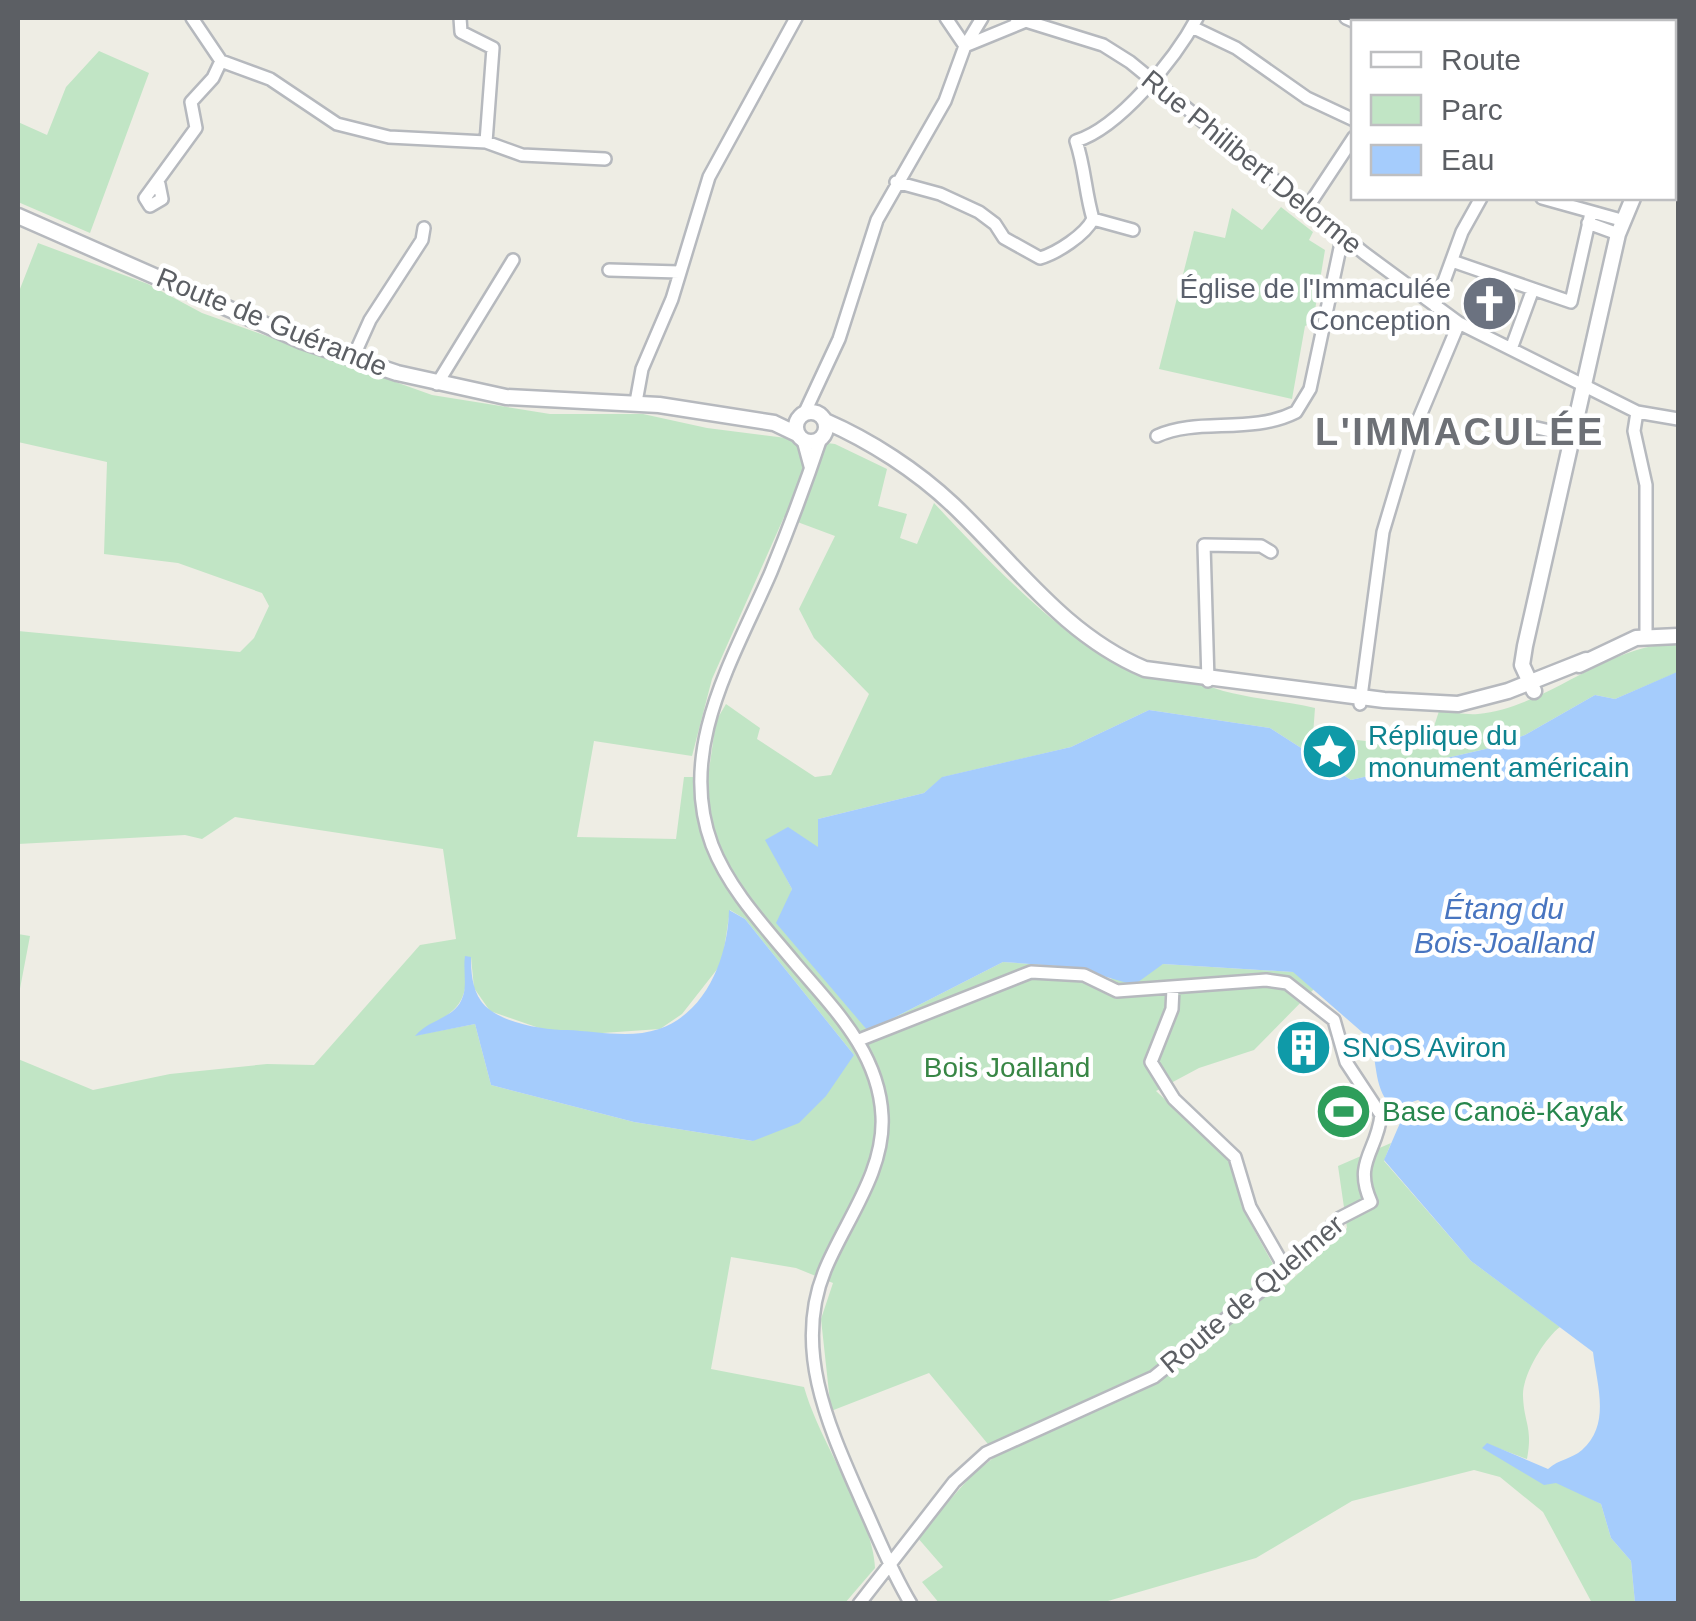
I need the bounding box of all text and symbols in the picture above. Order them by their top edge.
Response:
legend [1351,20,1676,200]
text: Route [1441,43,1521,76]
street label: Rue Philibert Delorme [1136,64,1368,260]
text: Parc [1441,93,1503,126]
text: Eau [1441,143,1494,176]
street label: Route de Guérande [152,262,392,382]
place label: Église de l'Immaculée Conception [1180,273,1451,336]
church icon: Église de l'Immaculée Conception [1460,274,1520,334]
district label: L'IMMACULÉE [1315,410,1605,453]
place label: Réplique du monument américain [1368,720,1629,783]
place icon: Réplique du monument américain [1299,721,1359,781]
water label: Étang du Bois-Joalland [1414,892,1595,959]
building icon: SNOS Aviron [1273,1017,1333,1077]
place label: SNOS Aviron [1342,1032,1506,1063]
park label: Bois Joalland [924,1052,1090,1083]
sports icon: Base Canoë-Kayak [1313,1081,1373,1141]
place label: Base Canoë-Kayak [1382,1096,1624,1127]
street label: Route de Quelmer [1154,1209,1350,1379]

